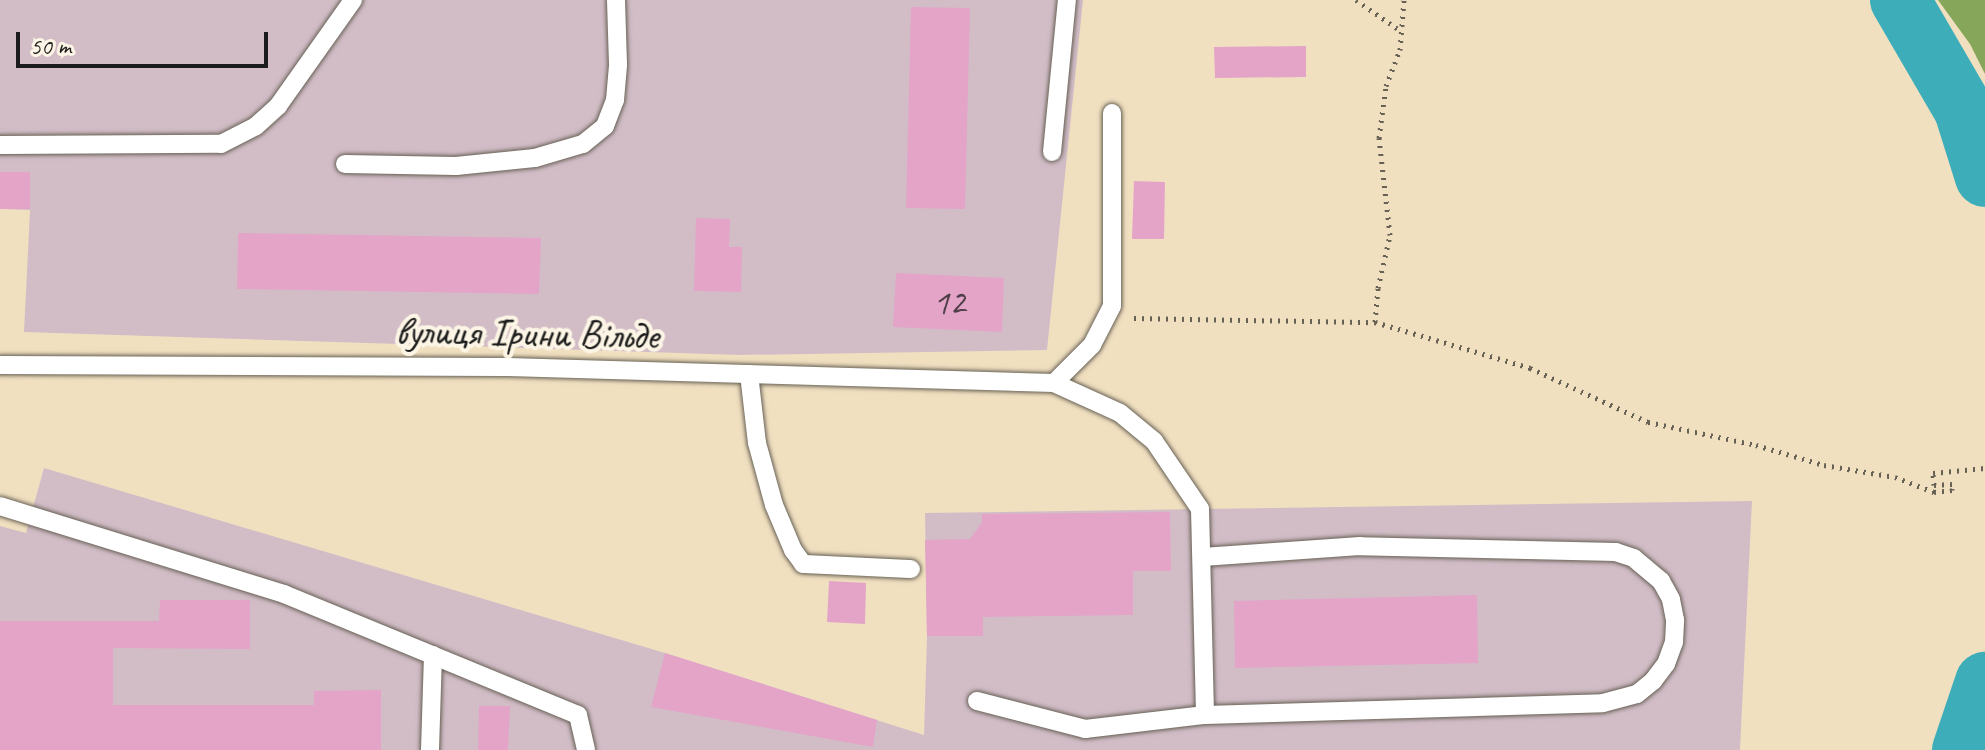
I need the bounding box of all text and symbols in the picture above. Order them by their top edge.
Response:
scale bar [20,16,272,66]
text: 50 m [30,31,71,61]
house number: 12 [933,281,965,325]
street label: вулиця Ірини Вільде [395,307,659,359]

